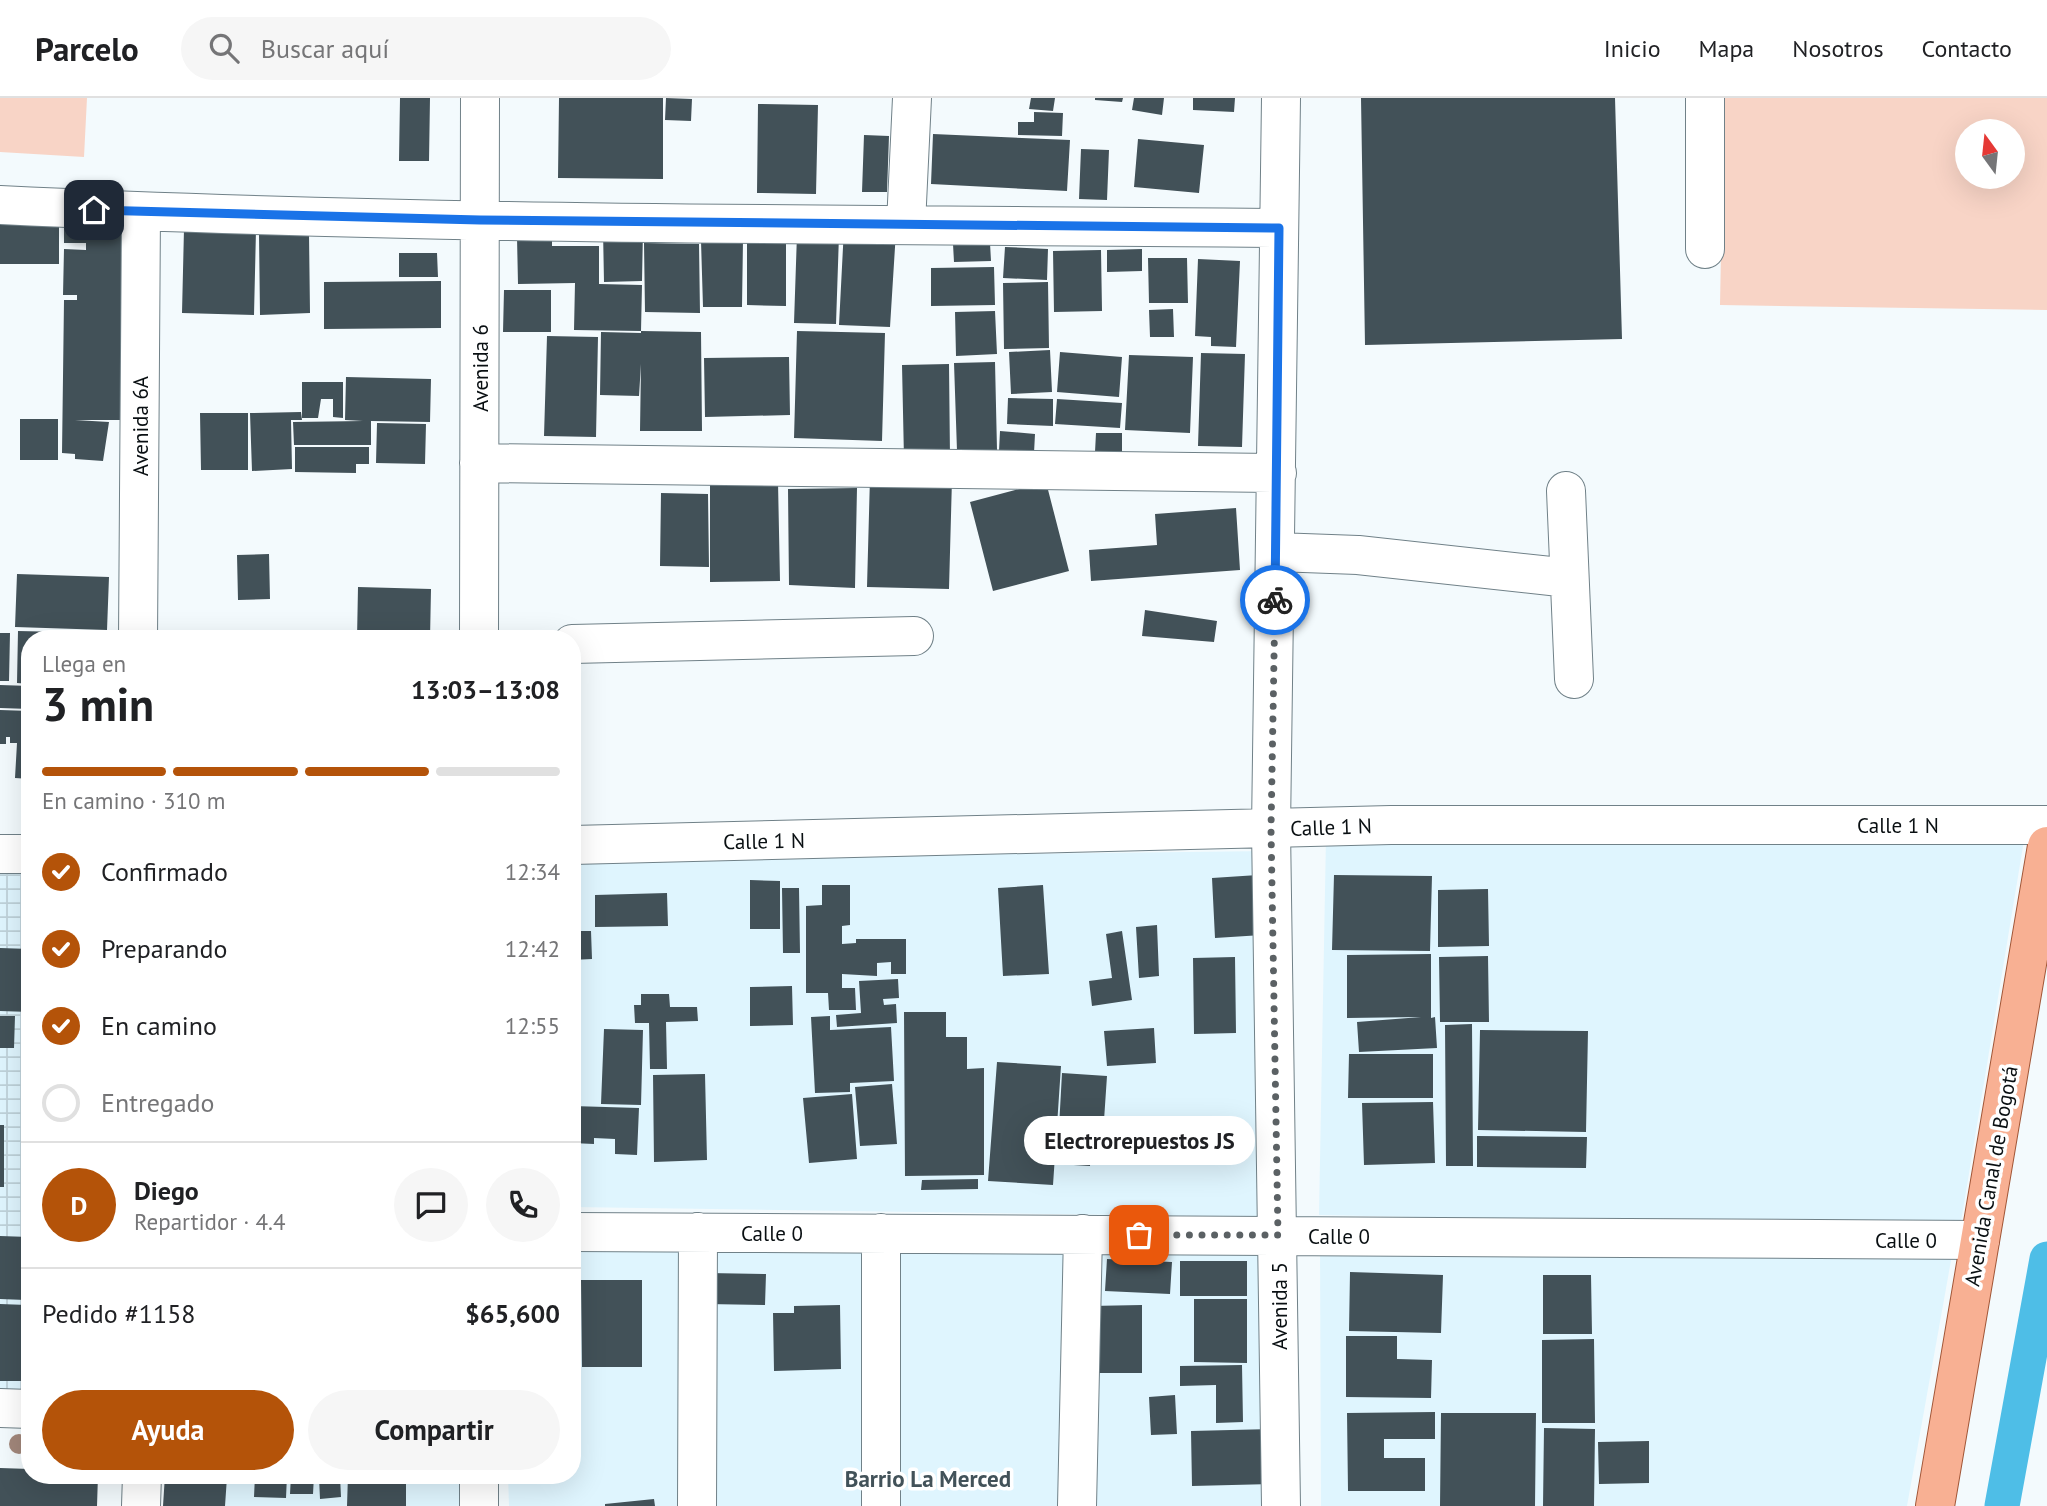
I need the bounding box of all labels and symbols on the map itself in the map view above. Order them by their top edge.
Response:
north arrow [1955,119,2025,189]
pin [64,180,124,240]
street label: Avenida 6 [467,324,494,412]
street label: Avenida 6A [127,375,154,476]
courier [1240,565,1310,635]
street label: Calle 1 N [1290,812,1372,842]
street label: Calle 1 N [1857,812,1939,839]
street label: Calle 1 N [723,827,805,855]
street label: Avenida Canal de Bogotá [1958,1064,2024,1288]
callout: Electrorepuestos JS [1024,1116,1254,1165]
pin [1109,1205,1169,1265]
street label: Calle 0 [741,1220,803,1247]
street label: Calle 0 [1308,1223,1370,1250]
street label: Calle 0 [1875,1227,1937,1254]
street label: Avenida 5 [1266,1262,1293,1350]
district label: Barrio La Merced [845,1464,1011,1493]

